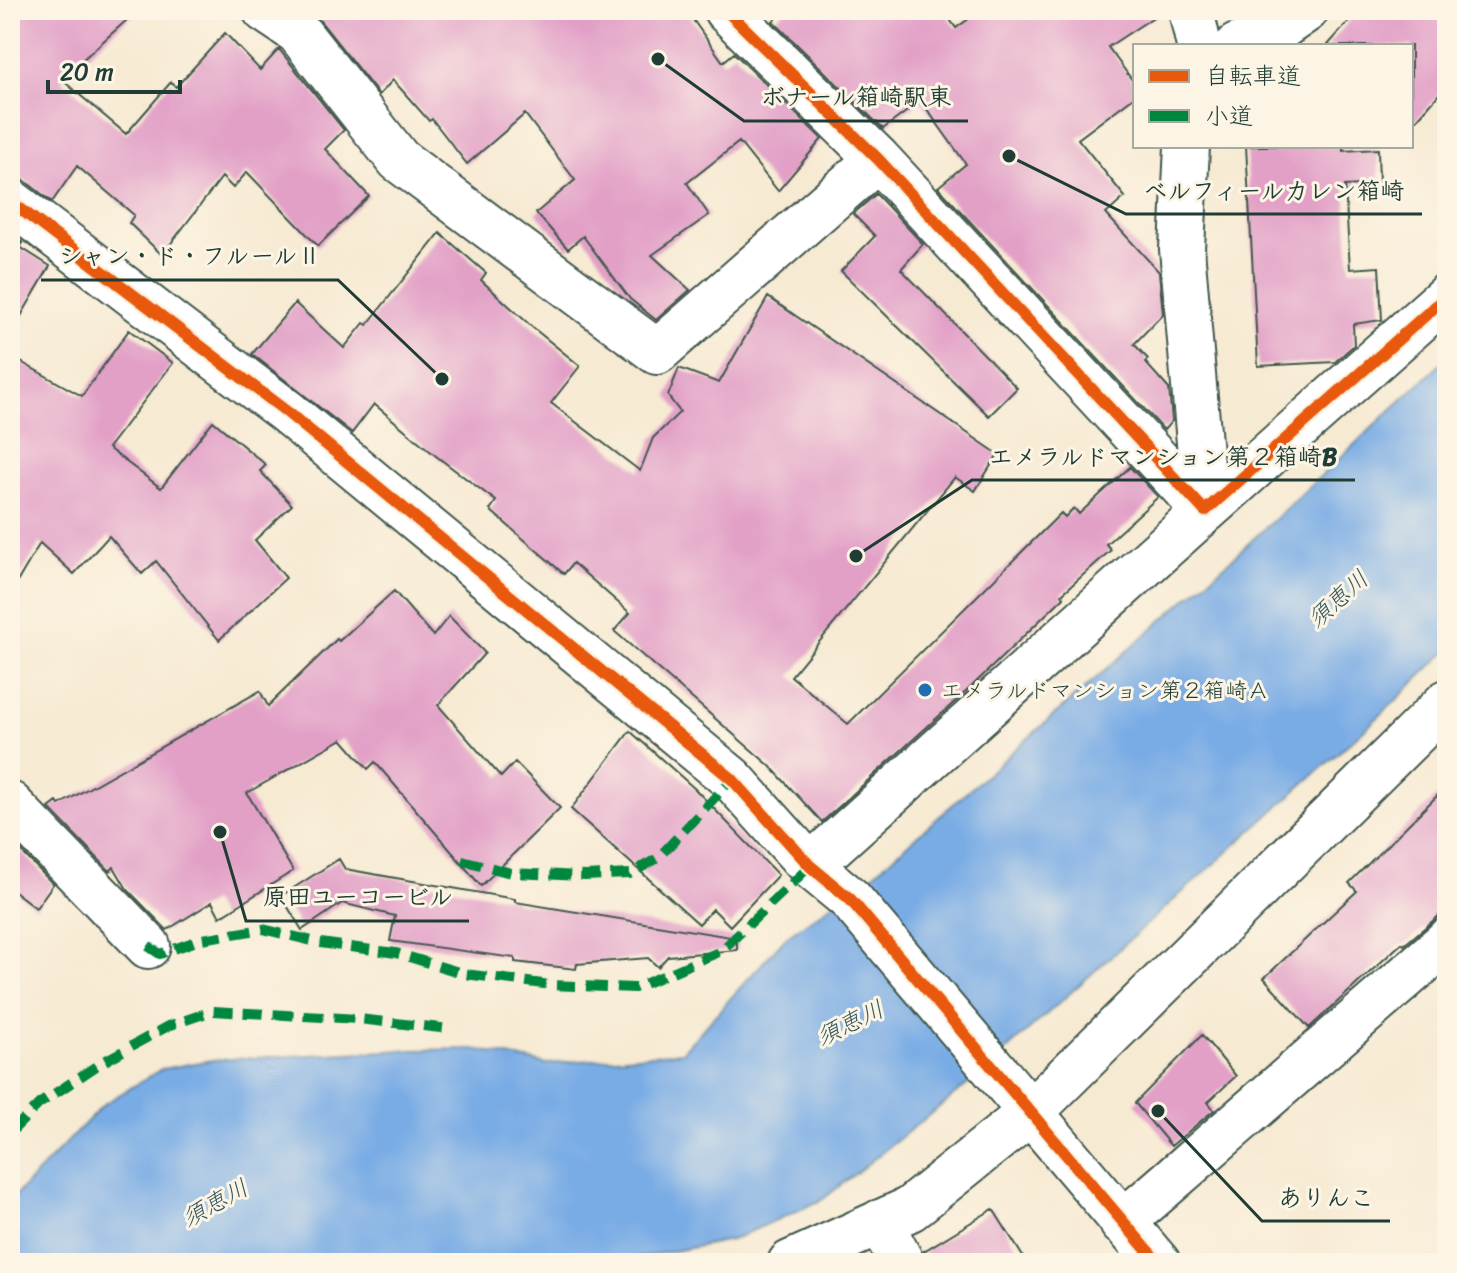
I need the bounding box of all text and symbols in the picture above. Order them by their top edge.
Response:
scale bar [48,44,180,94]
legend [1133,44,1413,148]
text: 20 m [60,51,114,93]
text: 自転車道 [1205,55,1301,97]
callout: ボナール箱崎駅東 [744,73,968,121]
text: ボナール箱崎駅東 [760,76,952,118]
text: 小道 [1205,95,1253,137]
callout: ベルフィールカレン箱崎 [1126,166,1422,214]
text: ベルフィールカレン箱崎 [1143,170,1405,212]
callout: シャン・ド・フルールⅡ [41,232,338,280]
text: シャン・ド・フルールⅡ [59,235,321,277]
callout: エメラルドマンション第２箱崎B [972,432,1355,480]
text: エメラルドマンション第２箱崎B [989,436,1337,478]
water label: 須恵川 [1297,559,1379,639]
place label: エメラルドマンション第２箱崎Ａ [941,671,1269,710]
marker: エメラルドマンション第２箱崎Ａ [916,681,934,699]
callout: 原田ユーコービル [246,873,469,921]
text: 原田ユーコービル [263,876,453,918]
water label: 須恵川 [808,988,892,1058]
water label: 須恵川 [173,1167,257,1239]
callout: ありんこ [1262,1173,1390,1221]
text: ありんこ [1278,1177,1374,1219]

